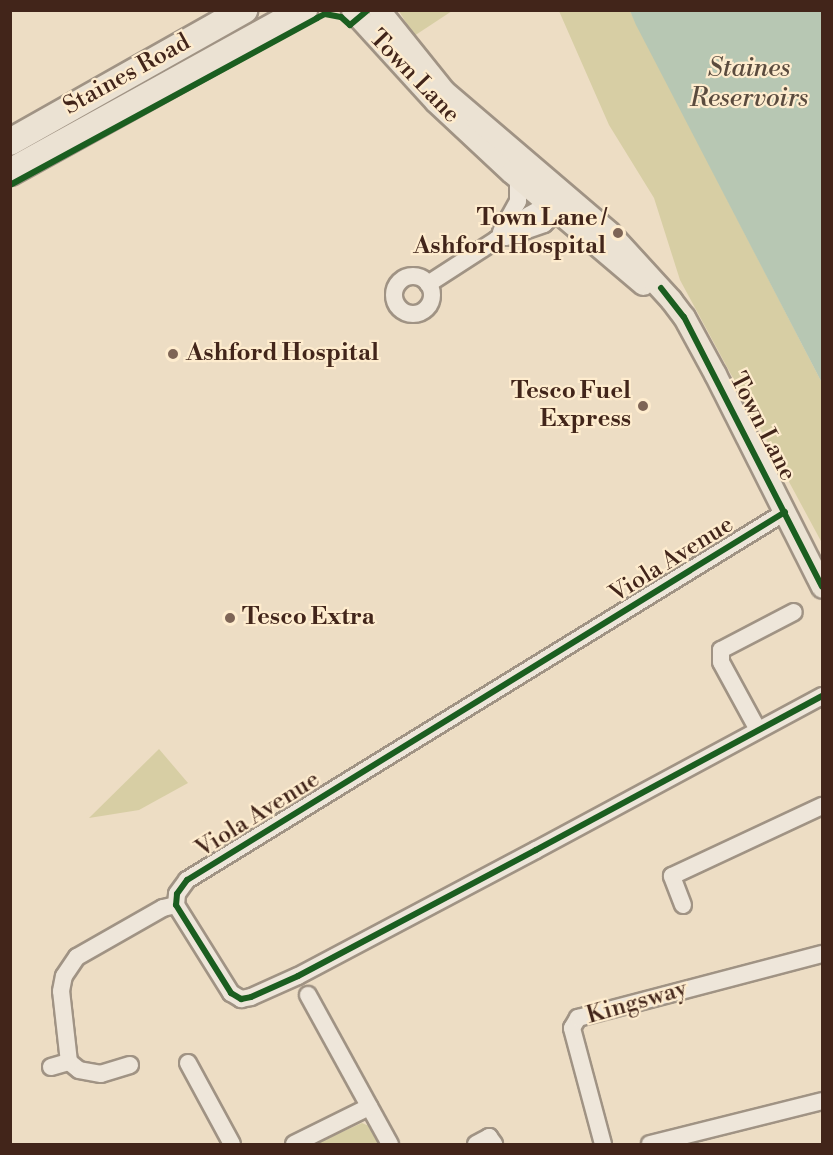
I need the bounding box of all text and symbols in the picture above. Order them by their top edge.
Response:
street label: Town Lane [363,25,465,129]
street label: Staines Road [59,28,195,122]
water label: Staines Reservoirs [690,53,808,114]
place label: Town Lane / Ashford Hospital [413,205,606,261]
marker: Town Lane / Ashford Hospital [611,226,625,240]
place label: Ashford Hospital [186,340,379,368]
marker: Ashford Hospital [164,345,182,363]
street label: Town Lane [722,368,802,486]
place label: Tesco Fuel Express [511,378,631,434]
marker: Tesco Fuel Express [636,399,650,413]
street label: Viola Avenue [605,511,739,609]
place label: Tesco Extra [242,604,375,632]
marker: Tesco Extra [223,611,237,625]
street label: Viola Avenue [191,766,325,864]
street label: Kingsway [583,975,691,1031]

